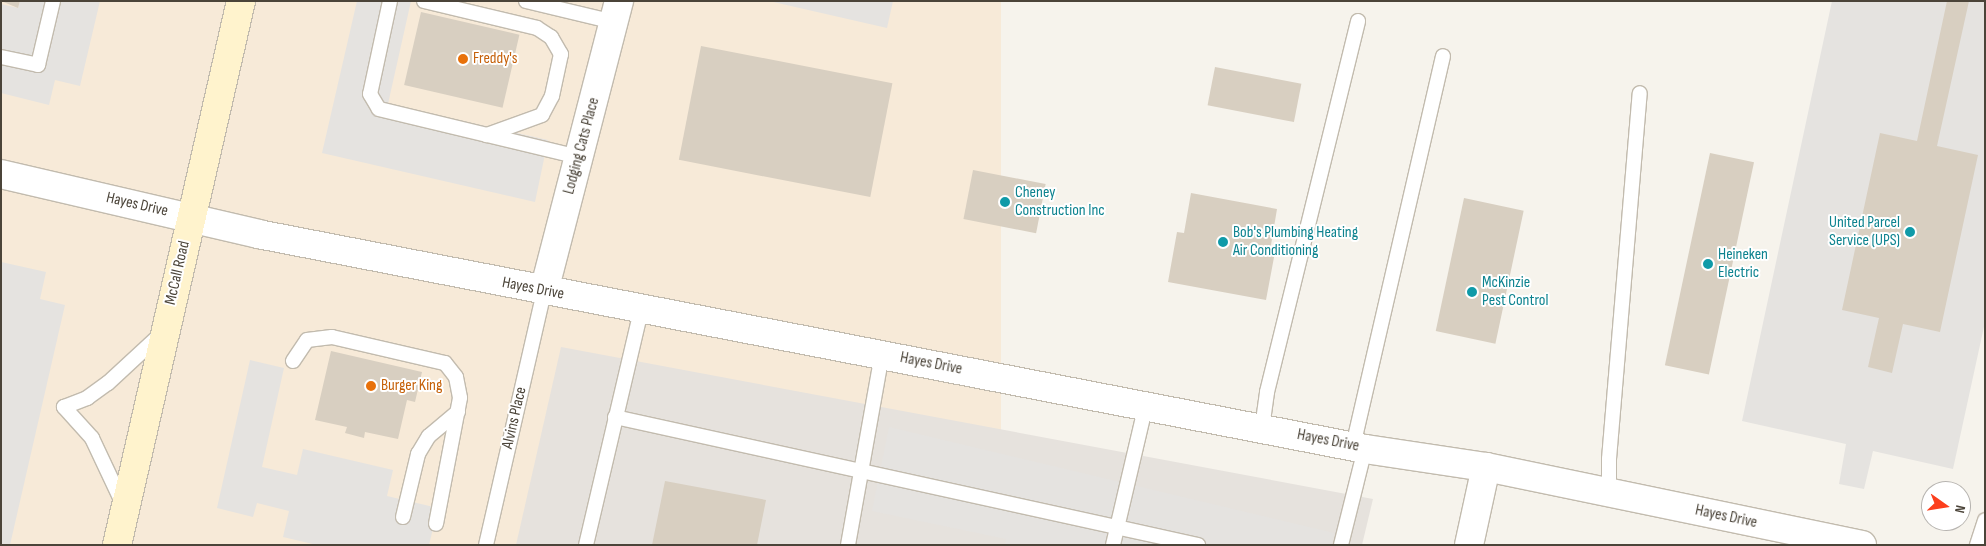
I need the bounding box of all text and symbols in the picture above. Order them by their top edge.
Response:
place label: Freddy's [473,49,518,69]
marker: Freddy's [457,53,469,65]
street label: Lodging Cats Place [560,95,604,197]
place label: Cheney Construction Inc [1015,183,1105,221]
street label: Hayes Drive [104,189,170,221]
marker: Cheney Construction Inc [999,196,1011,208]
place label: United Parcel Service (UPS) [1829,213,1900,251]
place label: Bob's Plumbing Heating Air Conditioning [1233,223,1358,261]
marker: United Parcel Service (UPS) [1904,226,1916,238]
marker: Bob's Plumbing Heating Air Conditioning [1217,236,1229,248]
street label: McCall Road [161,239,195,307]
place label: Heineken Electric [1718,245,1768,283]
marker: Heineken Electric [1702,258,1714,270]
place label: McKinzie Pest Control [1482,273,1548,311]
street label: Hayes Drive [500,274,566,304]
marker: McKinzie Pest Control [1466,286,1478,298]
street label: Hayes Drive [898,349,964,379]
place label: Burger King [381,376,442,396]
marker: Burger King [365,380,377,392]
street label: Alvins Place [499,385,531,451]
street label: Hayes Drive [1295,426,1361,456]
north arrow [1921,481,1971,531]
street label: Hayes Drive [1693,501,1759,533]
text: N [1951,504,1969,515]

